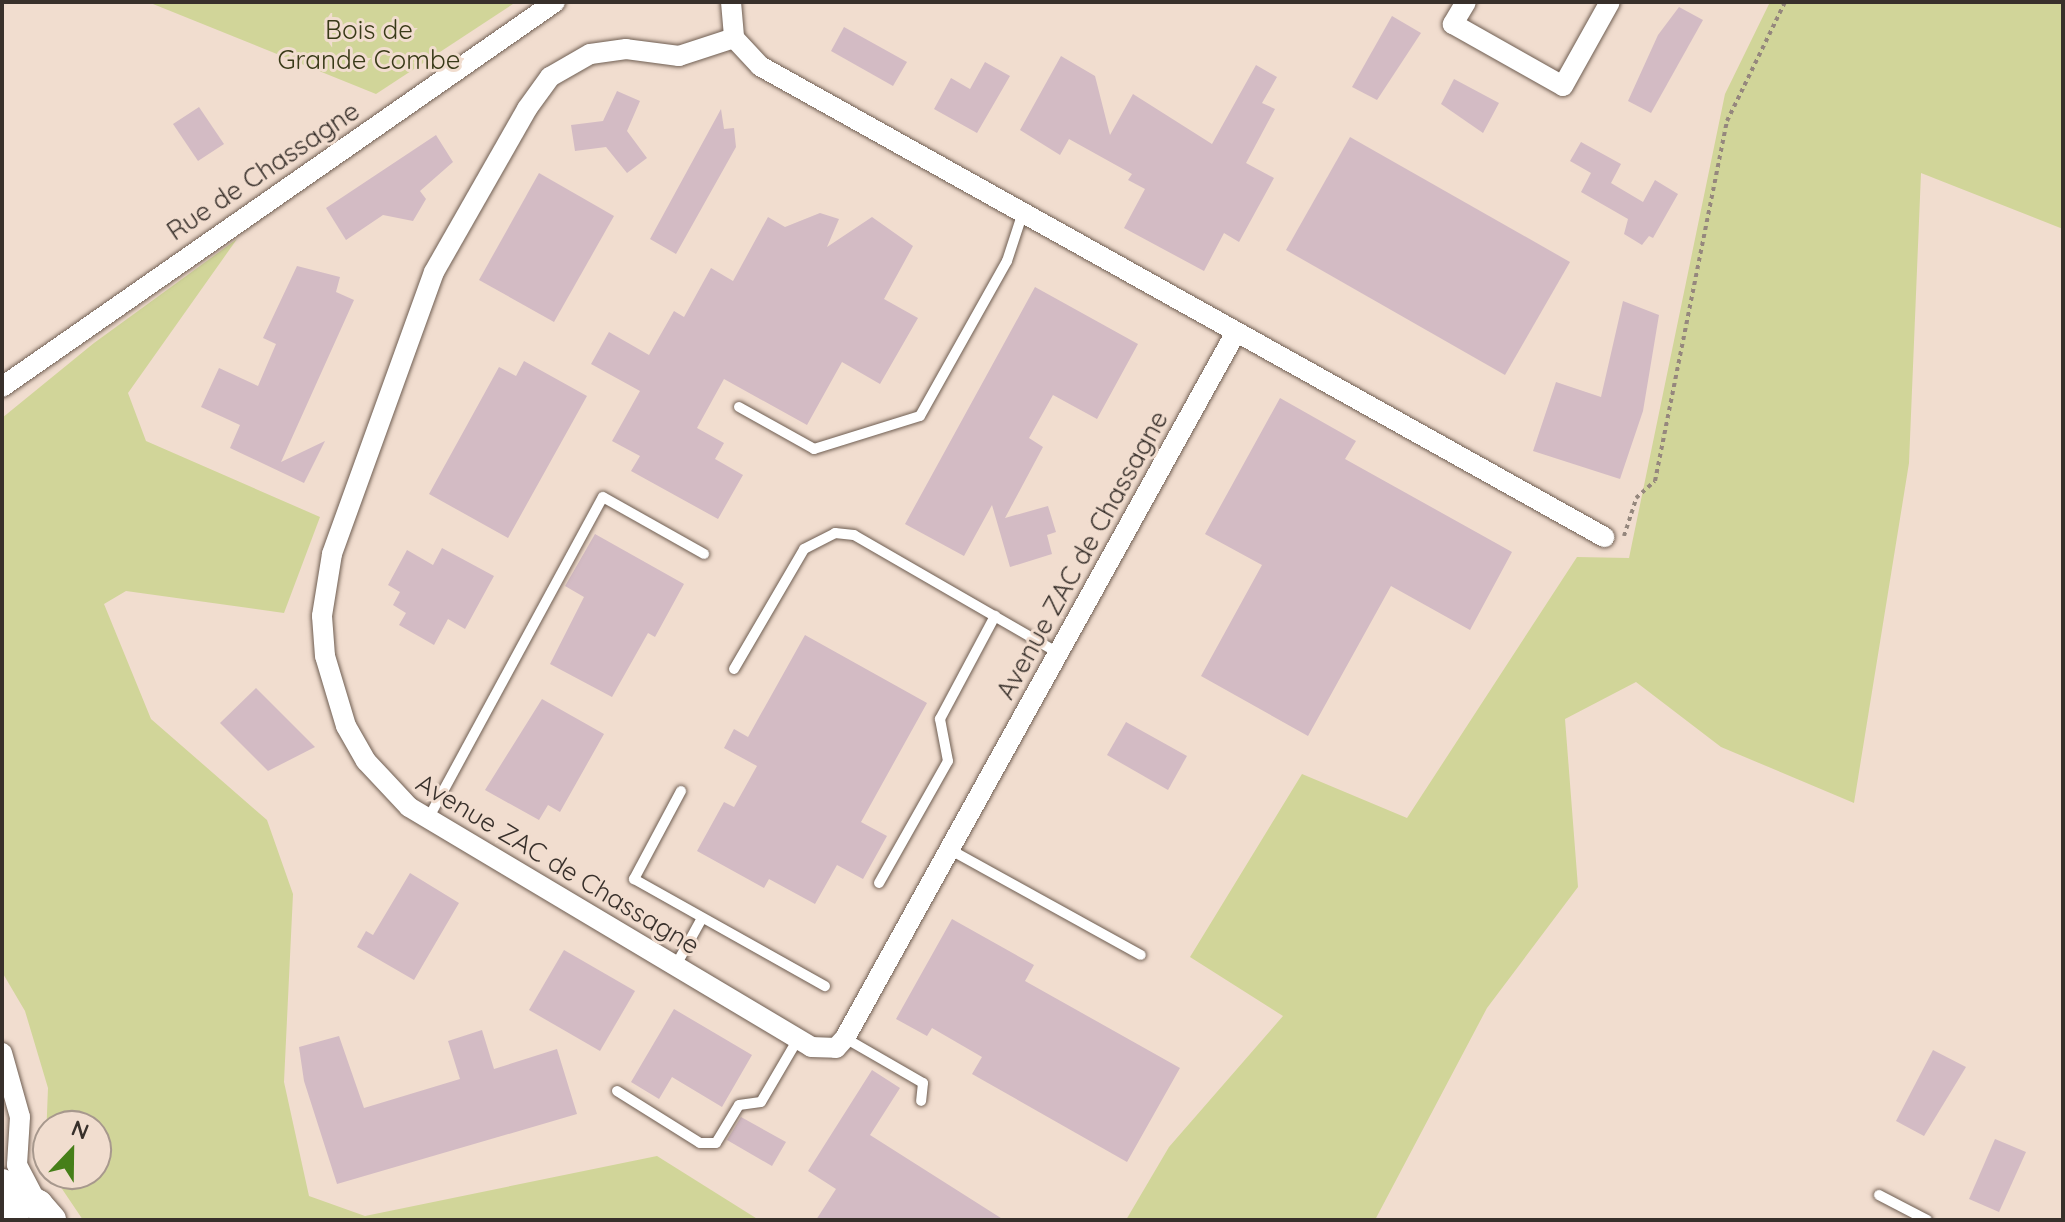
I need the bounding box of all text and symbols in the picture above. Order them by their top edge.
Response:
park label: Bois de Grande Combe [278,14,460,76]
street label: Rue de Chassagne [161,95,365,247]
street label: Avenue ZAC de Chassagne [990,405,1174,705]
street label: Avenue ZAC de Chassagne [411,767,705,961]
north arrow [32,1110,112,1190]
text: N [67,1114,93,1146]

